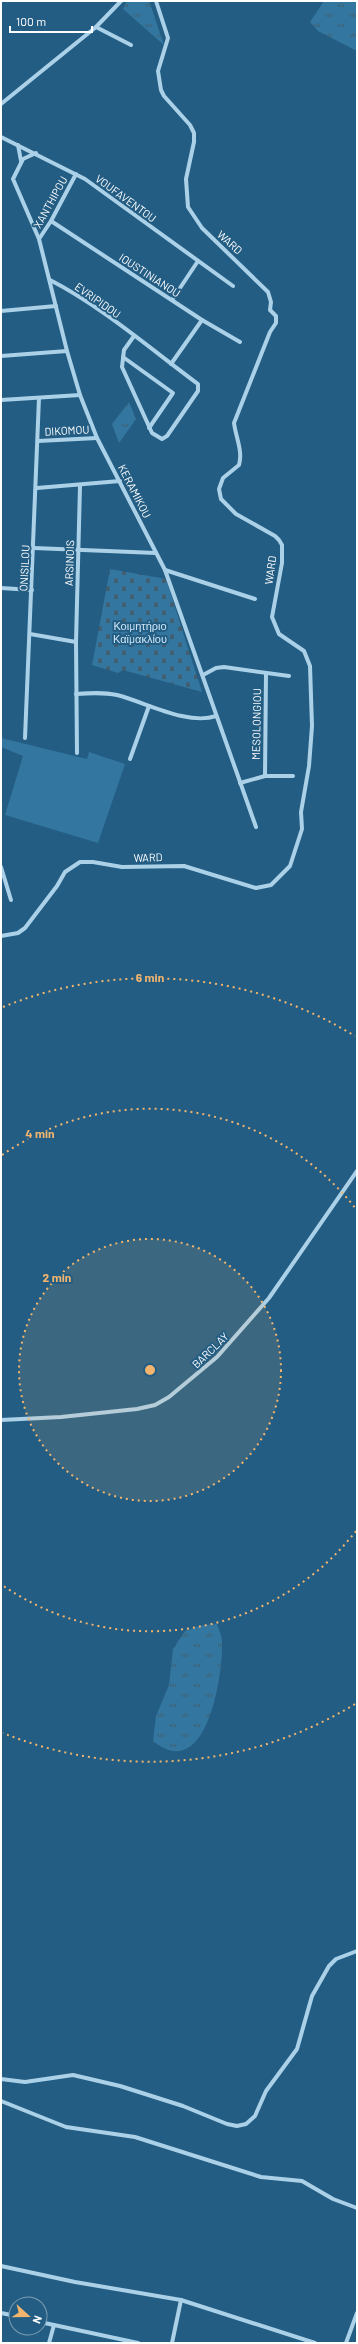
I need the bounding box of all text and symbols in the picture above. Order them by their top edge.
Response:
scale bar [10,8,92,34]
text: 100 m [16,14,46,28]
street label: VOUFAVENTOU [93,172,159,224]
street label: XANTHIPOU [30,174,70,230]
street label: WARD [215,228,245,257]
street label: IOUSTINIANOU [117,250,183,300]
street label: EVRIPIDOU [73,279,123,321]
street label: DIKOMOU [44,422,90,438]
street label: KERAMIKOU [116,462,154,520]
street label: ARSINOIS [62,540,76,586]
street label: ONISILOU [16,544,32,592]
street label: WARD [262,555,278,585]
park label: Κοιμητήριο Καϊμακλίου [113,619,167,645]
street label: MESOLONGIOU [249,688,263,760]
street label: WARD [133,850,163,864]
text: 6 min [136,970,164,984]
text: 4 min [25,1126,55,1140]
text: 2 min [43,1270,71,1284]
street label: BARCLAY [189,1329,231,1371]
centre of rings [143,1363,157,1377]
north arrow [8,2296,48,2336]
text: N [30,2314,45,2326]

